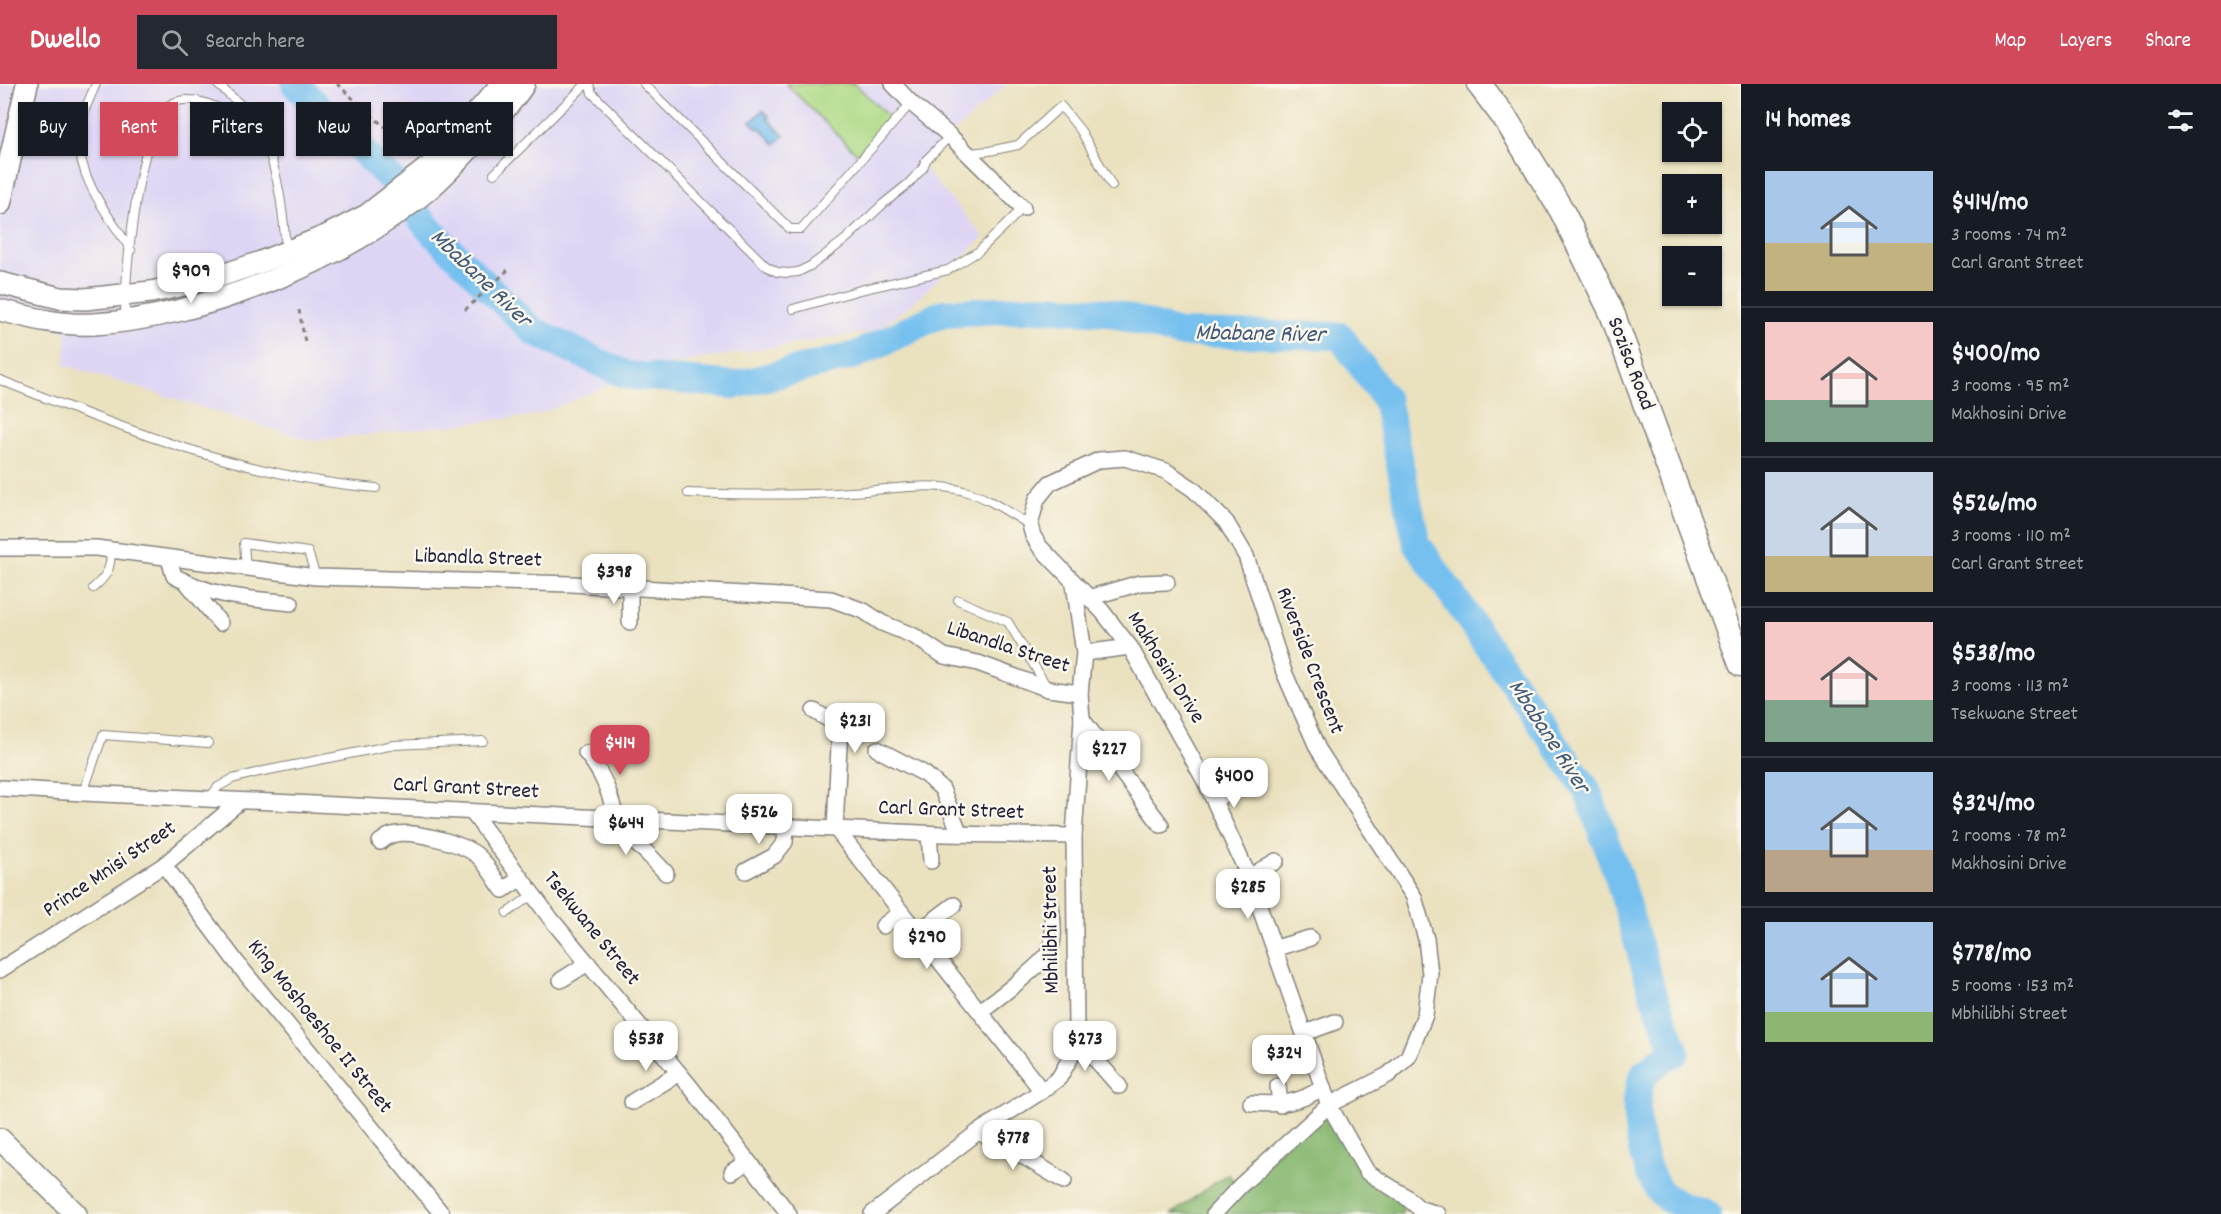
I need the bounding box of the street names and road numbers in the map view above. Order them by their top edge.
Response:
street label: Sozisa Road [1598,313,1662,415]
street label: Libandla Street [414,541,542,577]
street label: Riverside Crescent [1267,583,1351,739]
street label: Makhosini Drive [1118,606,1212,730]
street label: Libandla Street [943,614,1073,682]
street label: Carl Grant Street [392,770,540,808]
street label: Carl Grant Street [878,793,1024,829]
street label: Prince Mnisi Street [37,814,183,926]
street label: Tsekwane Street [535,865,647,993]
street label: Mbhilibhi Street [1035,866,1069,994]
street label: King Moshoeshoe II Street [239,933,399,1121]

